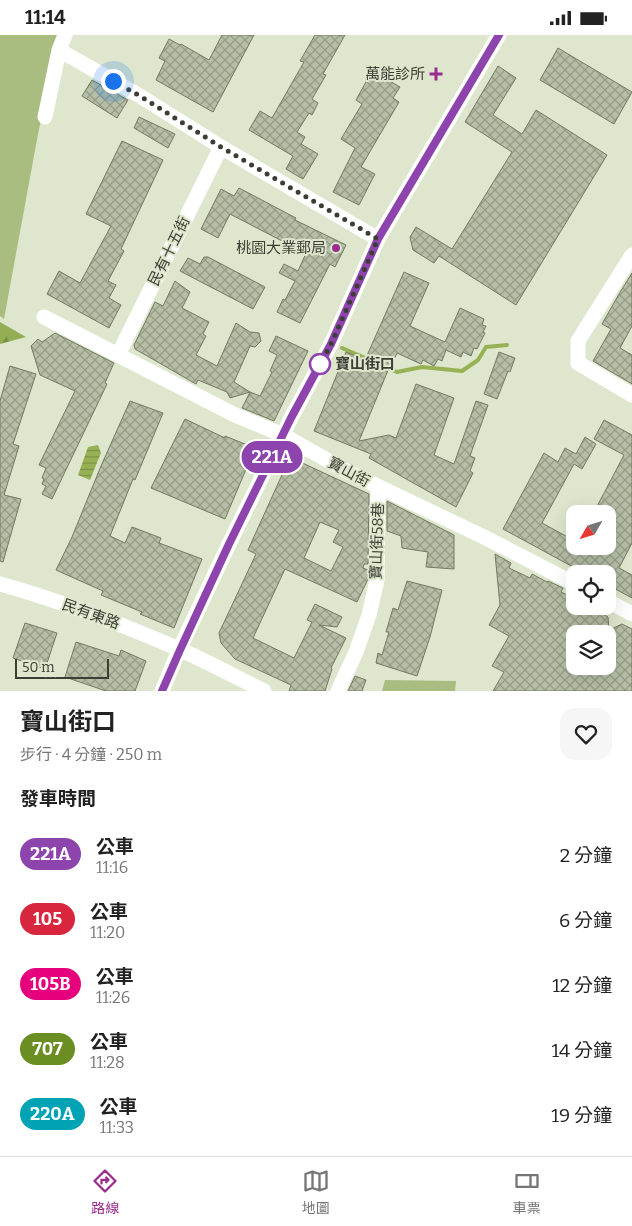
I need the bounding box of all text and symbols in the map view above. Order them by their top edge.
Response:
text: 11:14 [25,6,66,29]
place label: 萬能診所 [365,65,425,83]
marker: 萬能診所 [429,67,443,81]
your location [101,69,126,94]
street label: 民有十五街 [144,213,194,289]
place label: 桃園大業郵局 [236,239,326,257]
marker: 桃園大業郵局 [330,242,342,254]
marker: 寶山街口 [309,353,331,375]
place label: 寶山街口 [335,355,395,373]
line badge: 221A [237,441,307,473]
text: 221A [252,446,292,468]
street label: 寶山街 [325,453,373,491]
street label: 寶山街58巷 [367,502,387,580]
north arrow [566,505,616,555]
map controls [566,505,616,675]
button: locate [566,565,616,615]
street label: 民有東路 [60,595,122,633]
button: layers [566,625,616,675]
scale bar [15,656,109,679]
text: 50 m [22,659,55,676]
text: 寶山街口 [20,708,116,736]
button: heart [560,708,612,760]
text: 步行 · 4 分鐘 · 250 m [20,745,162,764]
text: 發車時間 [20,787,96,810]
text: 公車 [96,835,134,858]
text: 221A [30,843,71,865]
text: 2 分鐘 [560,844,612,867]
text: 11:16 [96,858,128,877]
text: 公車 [90,900,128,923]
text: 105 [33,908,62,930]
text: 6 分鐘 [559,909,612,932]
text: 11:20 [90,923,125,942]
text: 公車 [96,965,134,988]
text: 105B [30,973,71,995]
text: 12 分鐘 [552,974,612,997]
text: 11:26 [96,988,130,1007]
text: 公車 [90,1030,128,1053]
text: 707 [32,1038,63,1060]
text: 14 分鐘 [551,1039,612,1062]
text: 11:28 [90,1053,125,1072]
text: 公車 [100,1095,138,1118]
text: 220A [30,1103,75,1125]
text: 19 分鐘 [551,1104,612,1127]
text: 11:33 [100,1118,134,1137]
tab: 路線 [91,1167,119,1217]
tab: 地圖 [302,1167,330,1217]
tab: 車票 [513,1167,541,1217]

